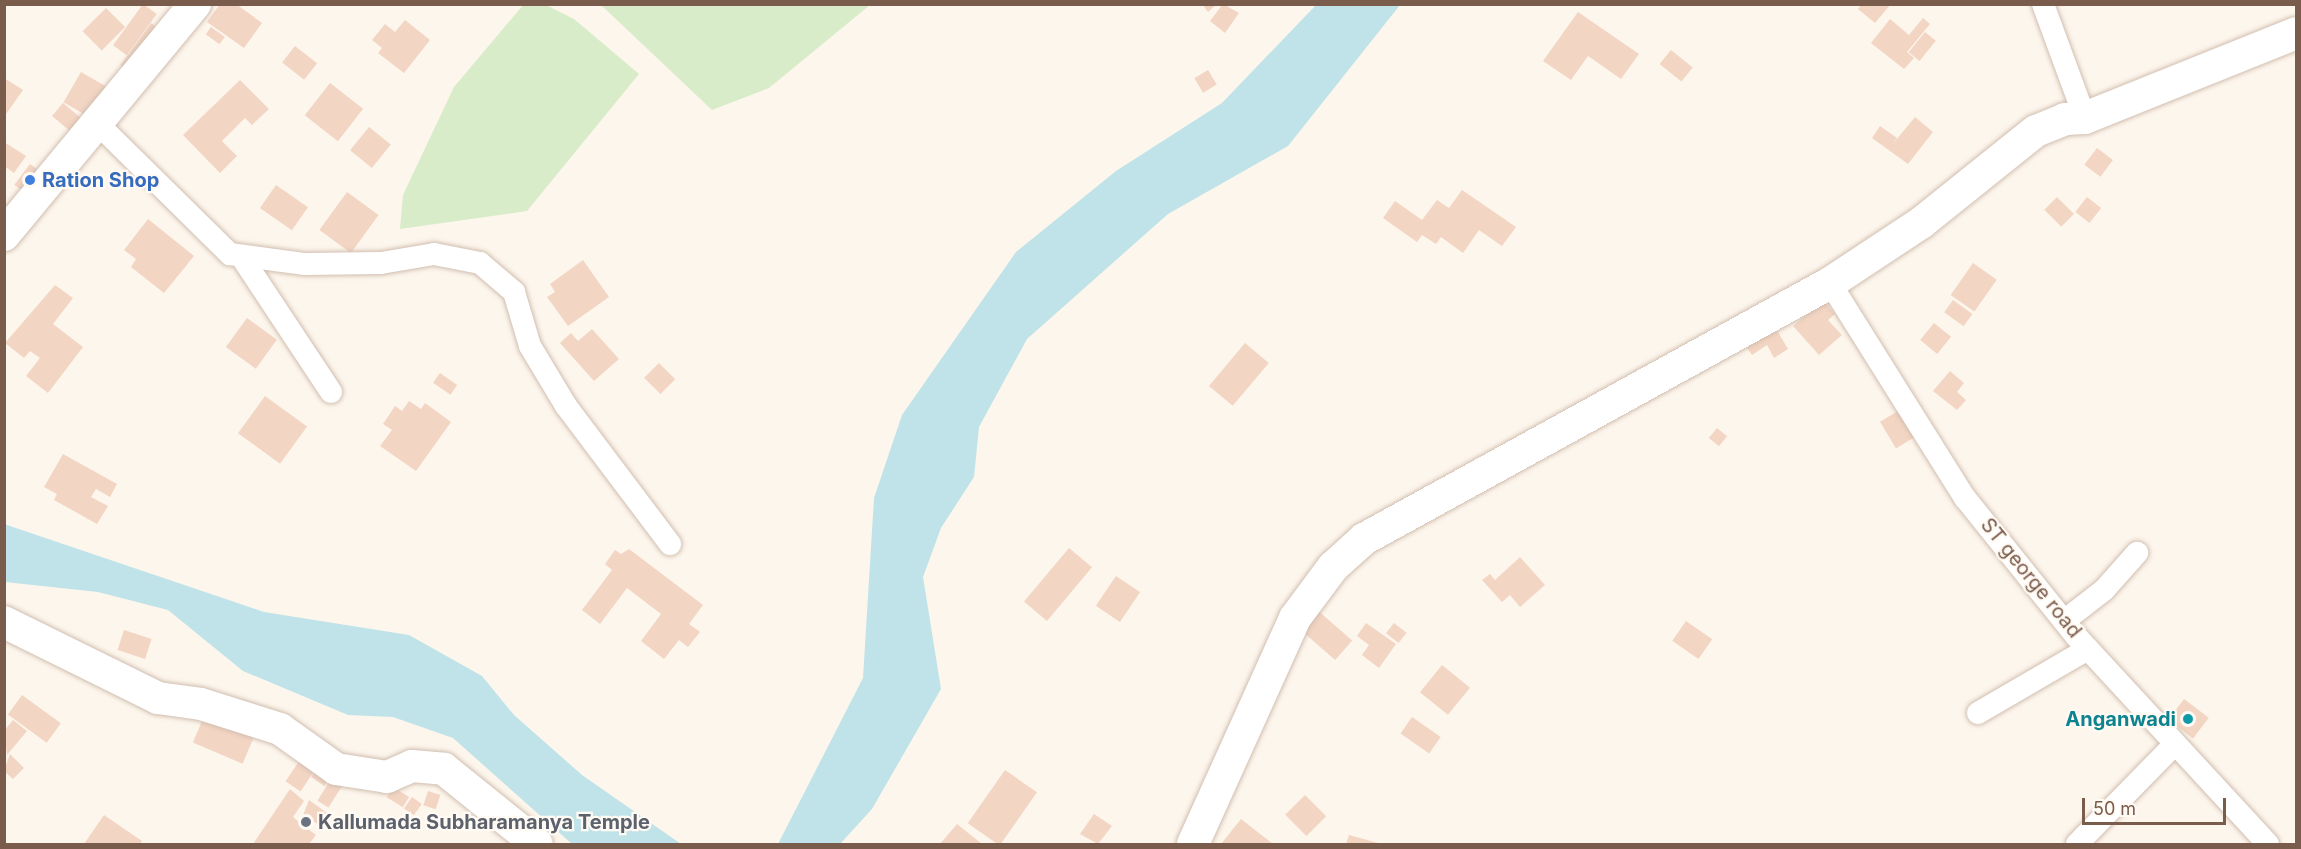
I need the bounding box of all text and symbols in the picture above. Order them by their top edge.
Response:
place label: Ration Shop [42,168,159,192]
marker: Ration Shop [23,173,37,187]
street label: ST george road [1975,513,2087,643]
place label: Anganwadi [2065,707,2176,731]
marker: Anganwadi [2181,712,2195,726]
scale bar [2085,786,2229,824]
text: 50 m [2093,798,2136,819]
place label: Kallumada Subharamanya Temple [318,810,650,834]
marker: Kallumada Subharamanya Temple [299,815,313,829]

